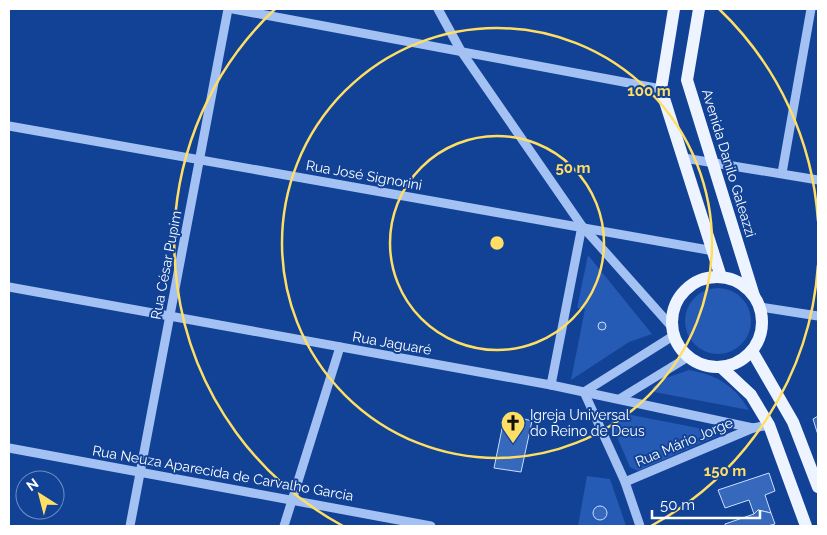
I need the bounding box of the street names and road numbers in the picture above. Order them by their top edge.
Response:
street label: Avenida Danilo Galeazzi [699,87,759,239]
street label: Rua José Signorini [305,157,423,193]
street label: Rua César Pupim [148,209,184,321]
street label: Rua Jaguaré [351,328,433,358]
street label: Rua Mário Jorge [633,414,735,470]
street label: Rua Neuza Aparecida de Carvalho Garcia [91,442,355,504]

